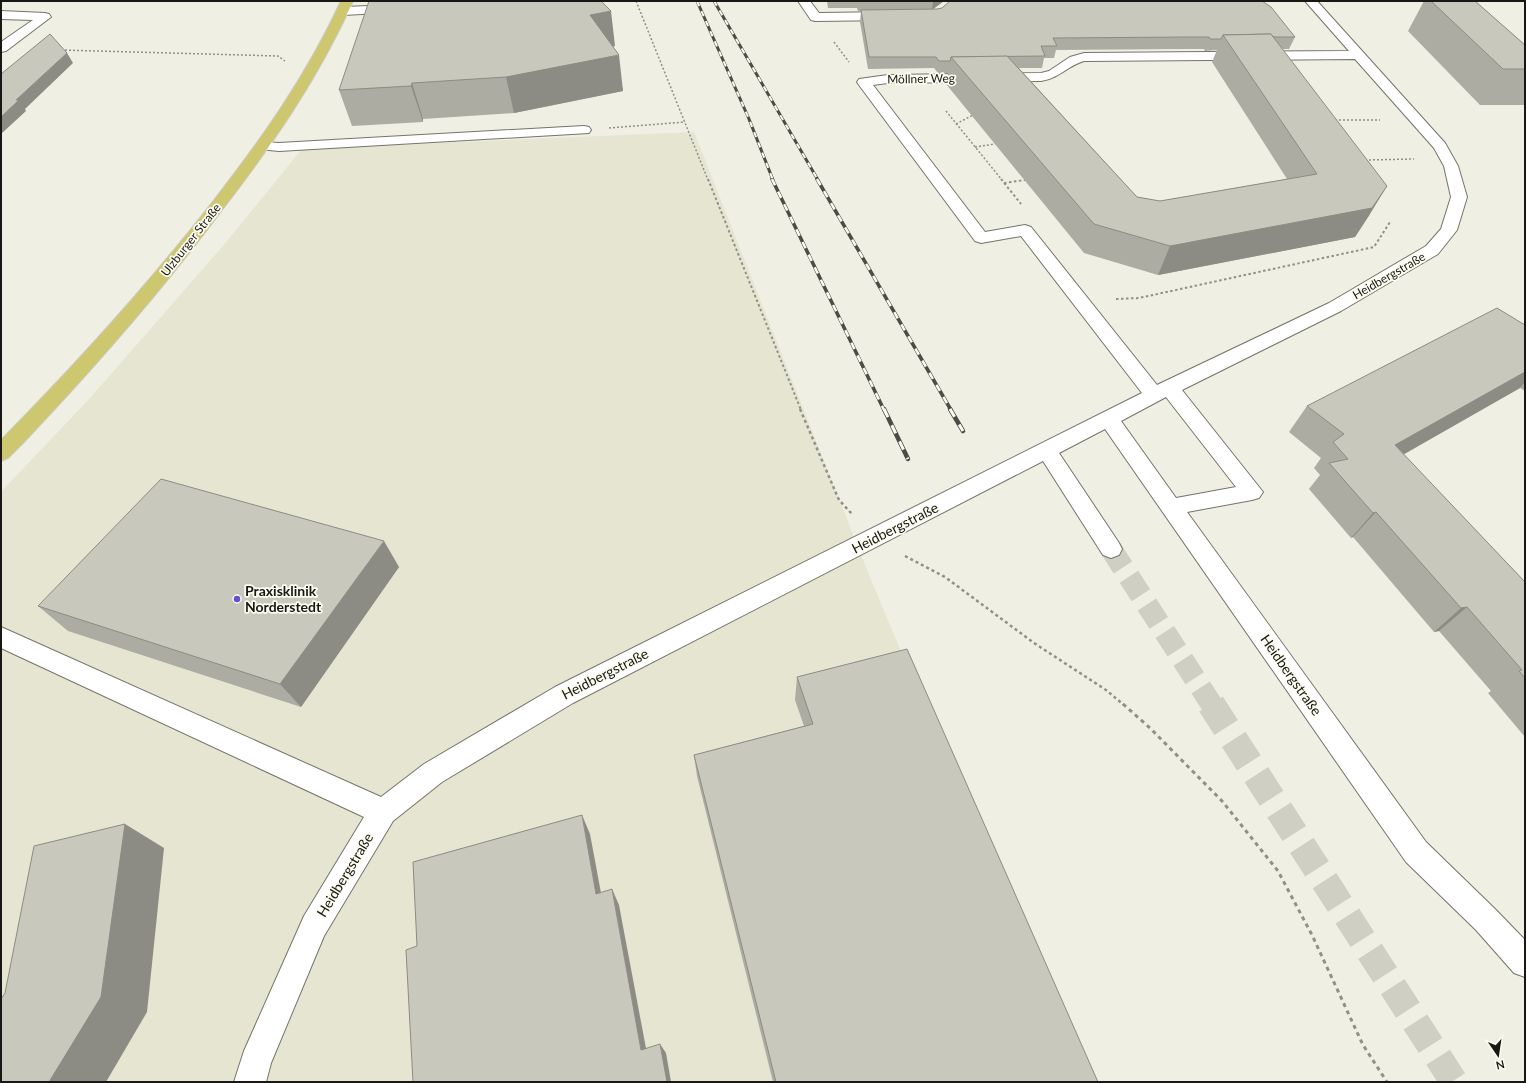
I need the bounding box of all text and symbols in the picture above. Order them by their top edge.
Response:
street label: Möllner Weg [887,70,955,87]
street label: Ulzburger Straße [157,200,224,279]
street label: Heidbergstraße [1350,249,1428,302]
street label: Heidbergstraße [849,498,941,557]
place label: Praxisklinik Norderstedt [245,582,322,615]
marker: Praxisklinik Norderstedt [232,594,242,604]
street label: Heidbergstraße [1257,631,1326,719]
street label: Heidbergstraße [559,644,651,703]
street label: Heidbergstraße [313,830,376,920]
north arrow [1478,1035,1518,1075]
text: N [1495,1058,1506,1073]

